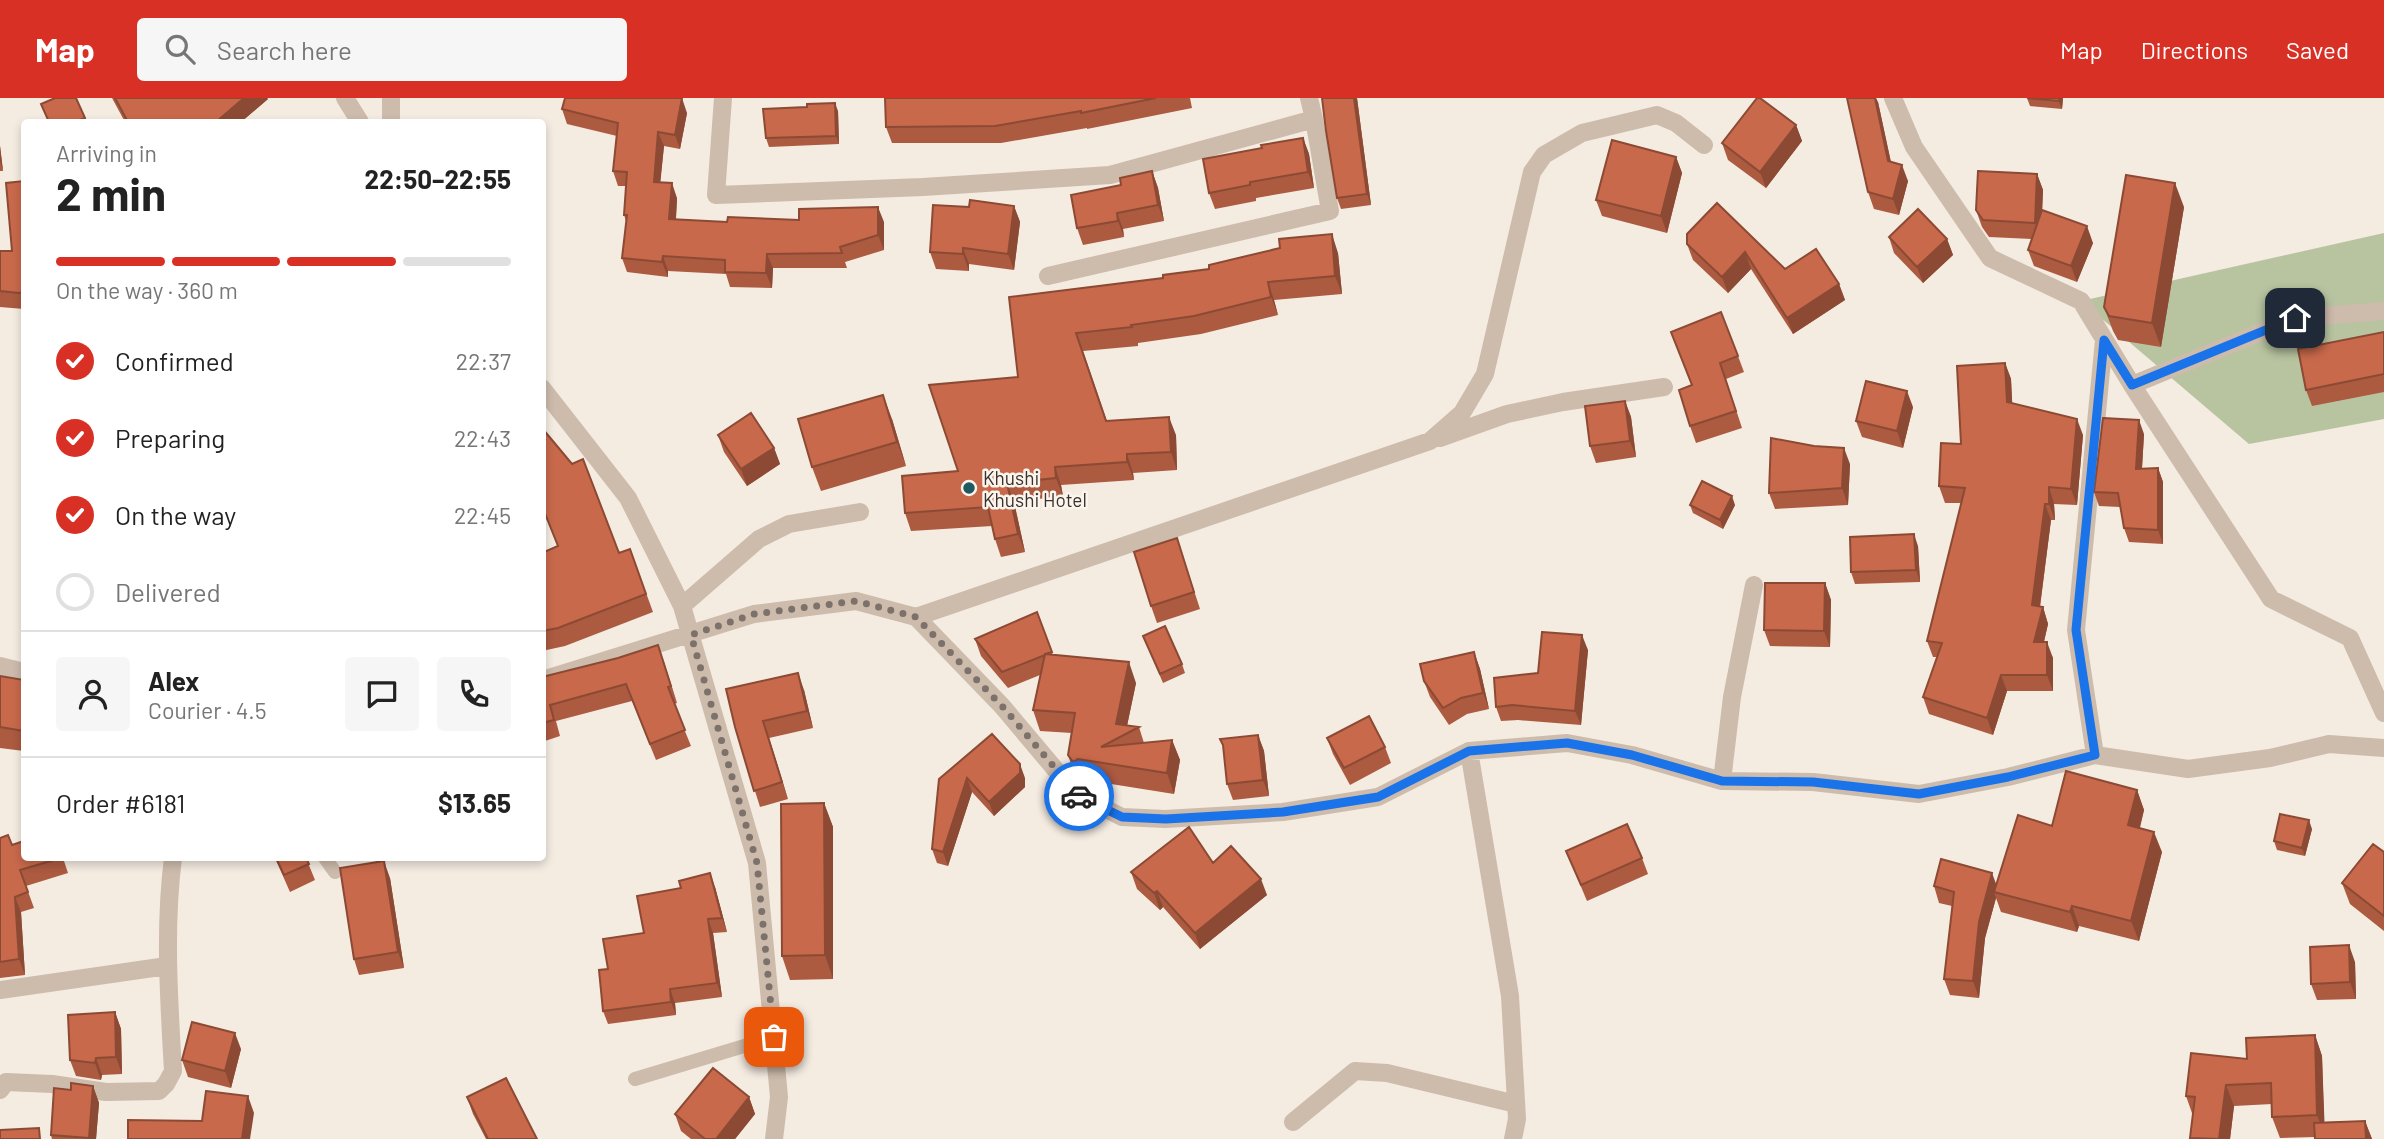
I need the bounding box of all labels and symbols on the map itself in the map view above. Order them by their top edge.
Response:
pin [2265,288,2325,348]
place label: Khushi Khushi Hotel [983,466,1087,511]
marker: Khushi Khushi Hotel [961,480,977,496]
courier [1044,761,1114,831]
pin [744,1007,804,1067]

